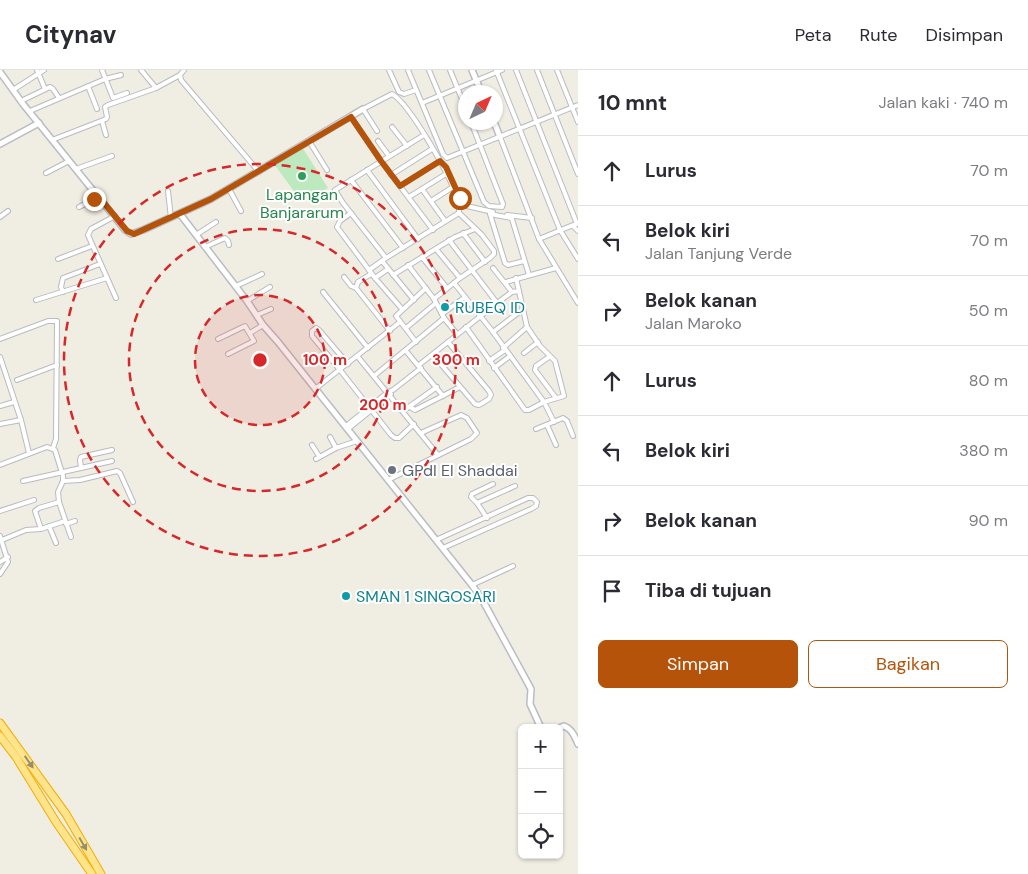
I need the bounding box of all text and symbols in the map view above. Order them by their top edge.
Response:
text: Citynav [25,19,116,50]
text: Peta [795,23,831,47]
text: Rute [859,23,898,47]
text: Disimpan [926,23,1003,47]
north arrow [458,85,503,130]
text: 10 mnt [598,89,667,117]
text: Jalan kaki · 740 m [879,92,1008,113]
icon: ahead [598,157,626,185]
text: Lurus [645,158,697,183]
text: 70 m [970,160,1008,181]
marker: Lapangan Banjararum [296,170,308,182]
place label: Lapangan Banjararum [260,184,344,223]
route start [449,187,472,210]
route end [83,188,106,211]
text: Belok kiri [645,218,730,243]
icon: left [598,227,626,255]
text: 70 m [970,230,1008,251]
text: Jalan Tanjung Verde [645,243,792,264]
text: Belok kanan [645,288,757,313]
place label: RUBEQ ID [455,297,525,318]
icon: right [598,297,626,325]
text: 50 m [969,300,1008,321]
marker: RUBEQ ID [439,301,451,313]
text: Jalan Maroko [645,313,742,334]
text: 100 m [303,350,347,370]
text: 300 m [432,350,480,370]
centre of rings [251,351,269,369]
icon: ahead [598,367,626,395]
text: Lurus [645,368,697,393]
text: 80 m [969,370,1008,391]
text: 200 m [359,395,407,415]
icon: left [598,437,626,465]
text: Belok kiri [645,438,730,463]
text: 380 m [959,440,1008,461]
place label: GPdI El Shaddai [402,460,518,481]
marker: GPdI El Shaddai [386,464,398,476]
icon: right [598,507,626,535]
text: Belok kanan [645,508,757,533]
text: 90 m [968,510,1008,531]
icon: arrive [598,577,626,605]
text: Tiba di tujuan [645,578,771,603]
place label: SMAN 1 SINGOSARI [356,586,496,607]
marker: SMAN 1 SINGOSARI [340,590,352,602]
button: Simpan [598,640,798,688]
button: Bagikan [808,640,1008,688]
map controls [518,724,563,859]
button: + [518,724,563,769]
one-way arrow [24,756,34,769]
button: − [518,769,563,814]
button: locate [518,814,563,859]
one-way arrow [79,837,88,851]

